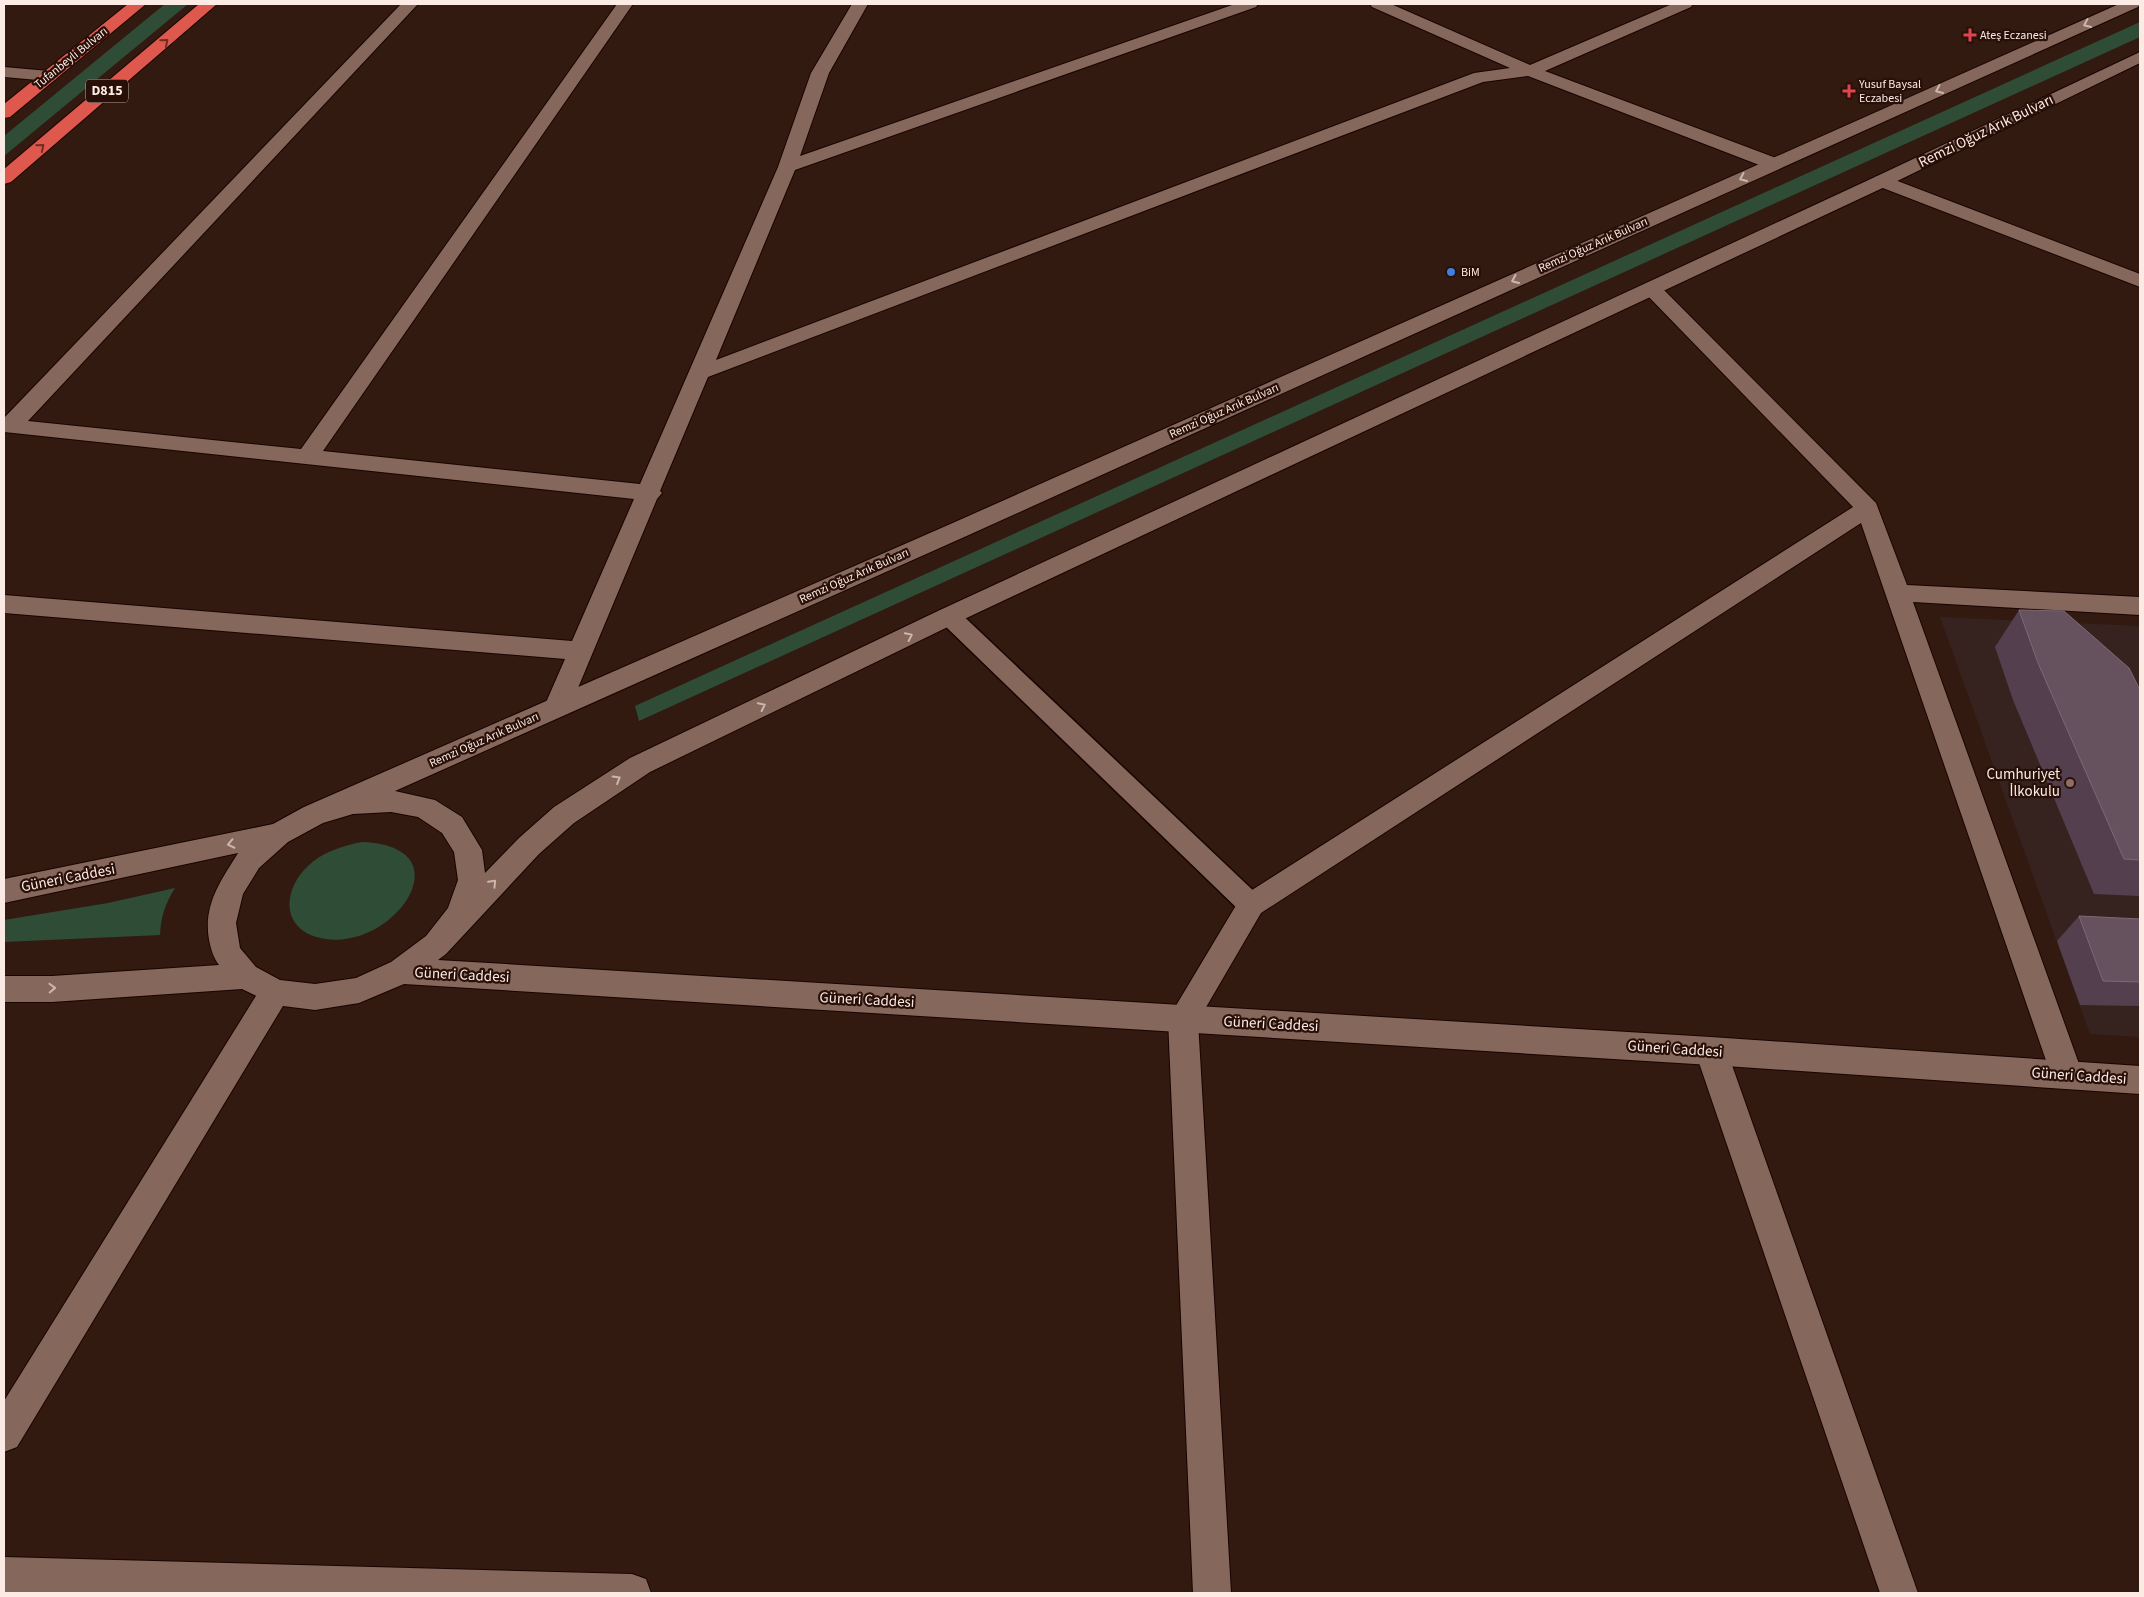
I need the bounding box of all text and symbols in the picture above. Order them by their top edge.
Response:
one-way arrow [2083,17,2092,28]
street label: Tufanbeyli Bulvarı [31,23,111,93]
place label: Ateş Eczanesi [1980,27,2047,44]
marker: Ateş Eczanesi [1964,29,1976,41]
one-way arrow [159,39,168,47]
place label: Yusuf Baysal Eczabesi [1858,76,1921,107]
road number: D815 [86,80,128,102]
one-way arrow [1935,83,1944,94]
marker: Yusuf Baysal Eczabesi [1843,85,1855,97]
street label: Remzi Oğuz Arık Bulvarı [1915,89,2057,173]
one-way arrow [35,144,44,152]
one-way arrow [1739,171,1748,182]
street label: Remzi Oğuz Arık Bulvarı [1536,213,1650,277]
place label: BiM [1461,264,1480,281]
marker: BiM [1445,266,1457,278]
one-way arrow [1511,274,1520,284]
street label: Remzi Oğuz Arık Bulvarı [1167,379,1281,443]
street label: Remzi Oğuz Arık Bulvarı [797,544,911,608]
one-way arrow [903,632,912,642]
one-way arrow [757,702,766,713]
street label: Remzi Oğuz Arık Bulvarı [427,708,541,772]
place label: Cumhuriyet İlkokulu [1986,764,2060,802]
one-way arrow [611,776,620,786]
marker: Cumhuriyet İlkokulu [2064,777,2076,789]
one-way arrow [226,838,235,849]
street label: Güneri Caddesi [19,859,117,897]
one-way arrow [487,880,496,889]
street label: Güneri Caddesi [414,962,510,988]
one-way arrow [49,983,57,994]
street label: Güneri Caddesi [819,987,915,1013]
street label: Güneri Caddesi [1223,1011,1319,1037]
street label: Güneri Caddesi [1627,1035,1723,1063]
street label: Güneri Caddesi [2031,1062,2127,1090]

